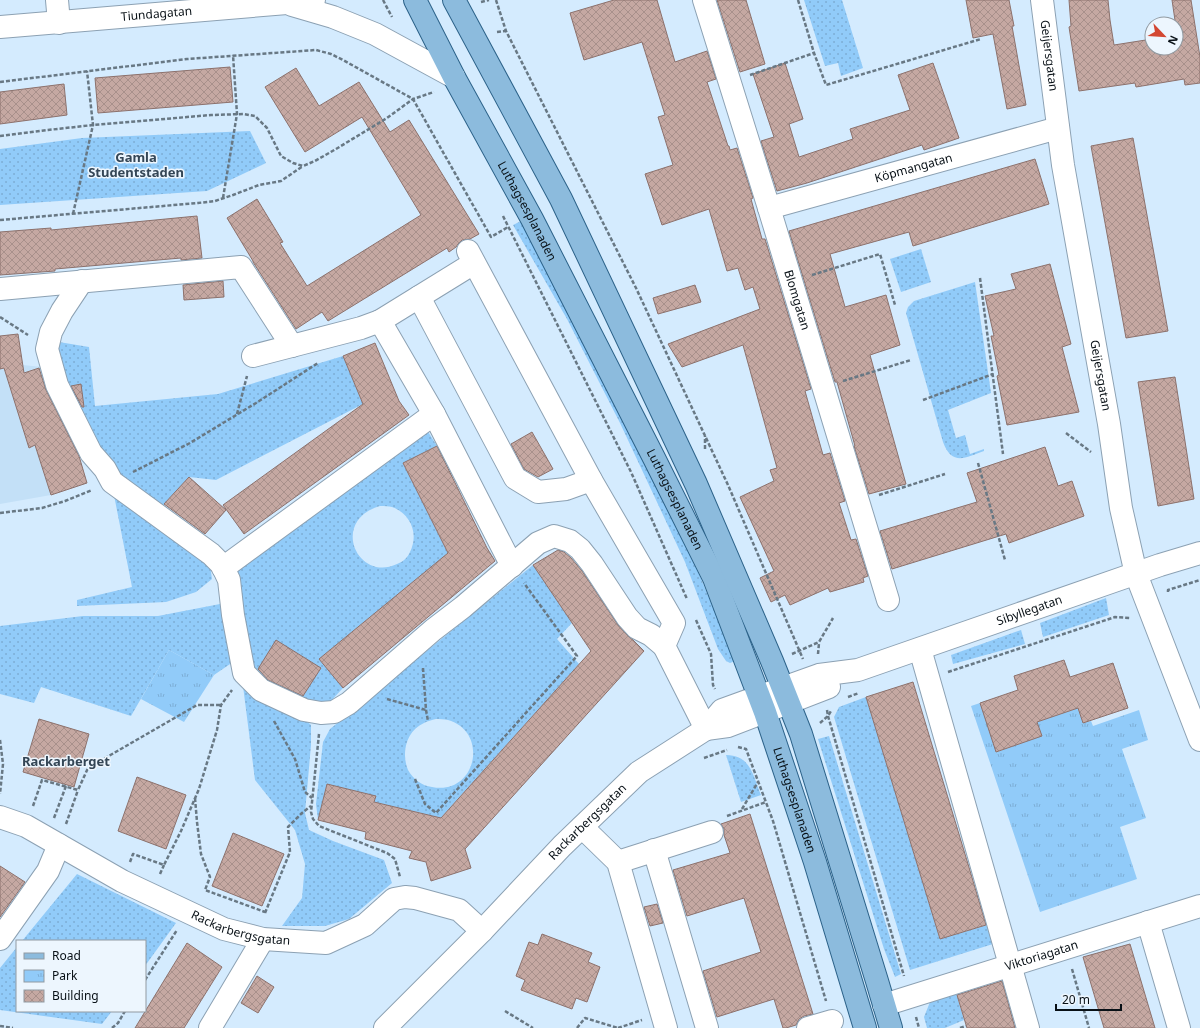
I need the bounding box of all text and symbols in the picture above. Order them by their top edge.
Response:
street label: Tiundagatan [120,2,193,25]
north arrow [1144,16,1184,56]
street label: Geijersgatan [1037,19,1063,92]
text: N [1165,33,1182,48]
district label: Gamla Studentstaden [88,148,184,181]
street label: Köpmangatan [873,149,954,186]
street label: Luthagsesplanaden [494,158,561,264]
street label: Blomgatan [780,268,815,332]
street label: Geijersgatan [1086,338,1116,412]
street label: Luthagsesplanaden [643,446,708,553]
street label: Sibyllegatan [994,591,1064,629]
street label: Luthagsesplanaden [769,745,820,855]
district label: Rackarberget [22,752,110,770]
street label: Rackarbergsgatan [544,780,630,863]
street label: Rackarbergsgatan [189,906,291,949]
street label: Viktoriagatan [1003,936,1080,975]
legend [16,940,146,1012]
text: Road [52,947,81,964]
text: Park [52,967,78,984]
scale bar [1056,986,1121,1012]
text: Building [52,987,99,1004]
text: 20 m [1062,991,1090,1008]

